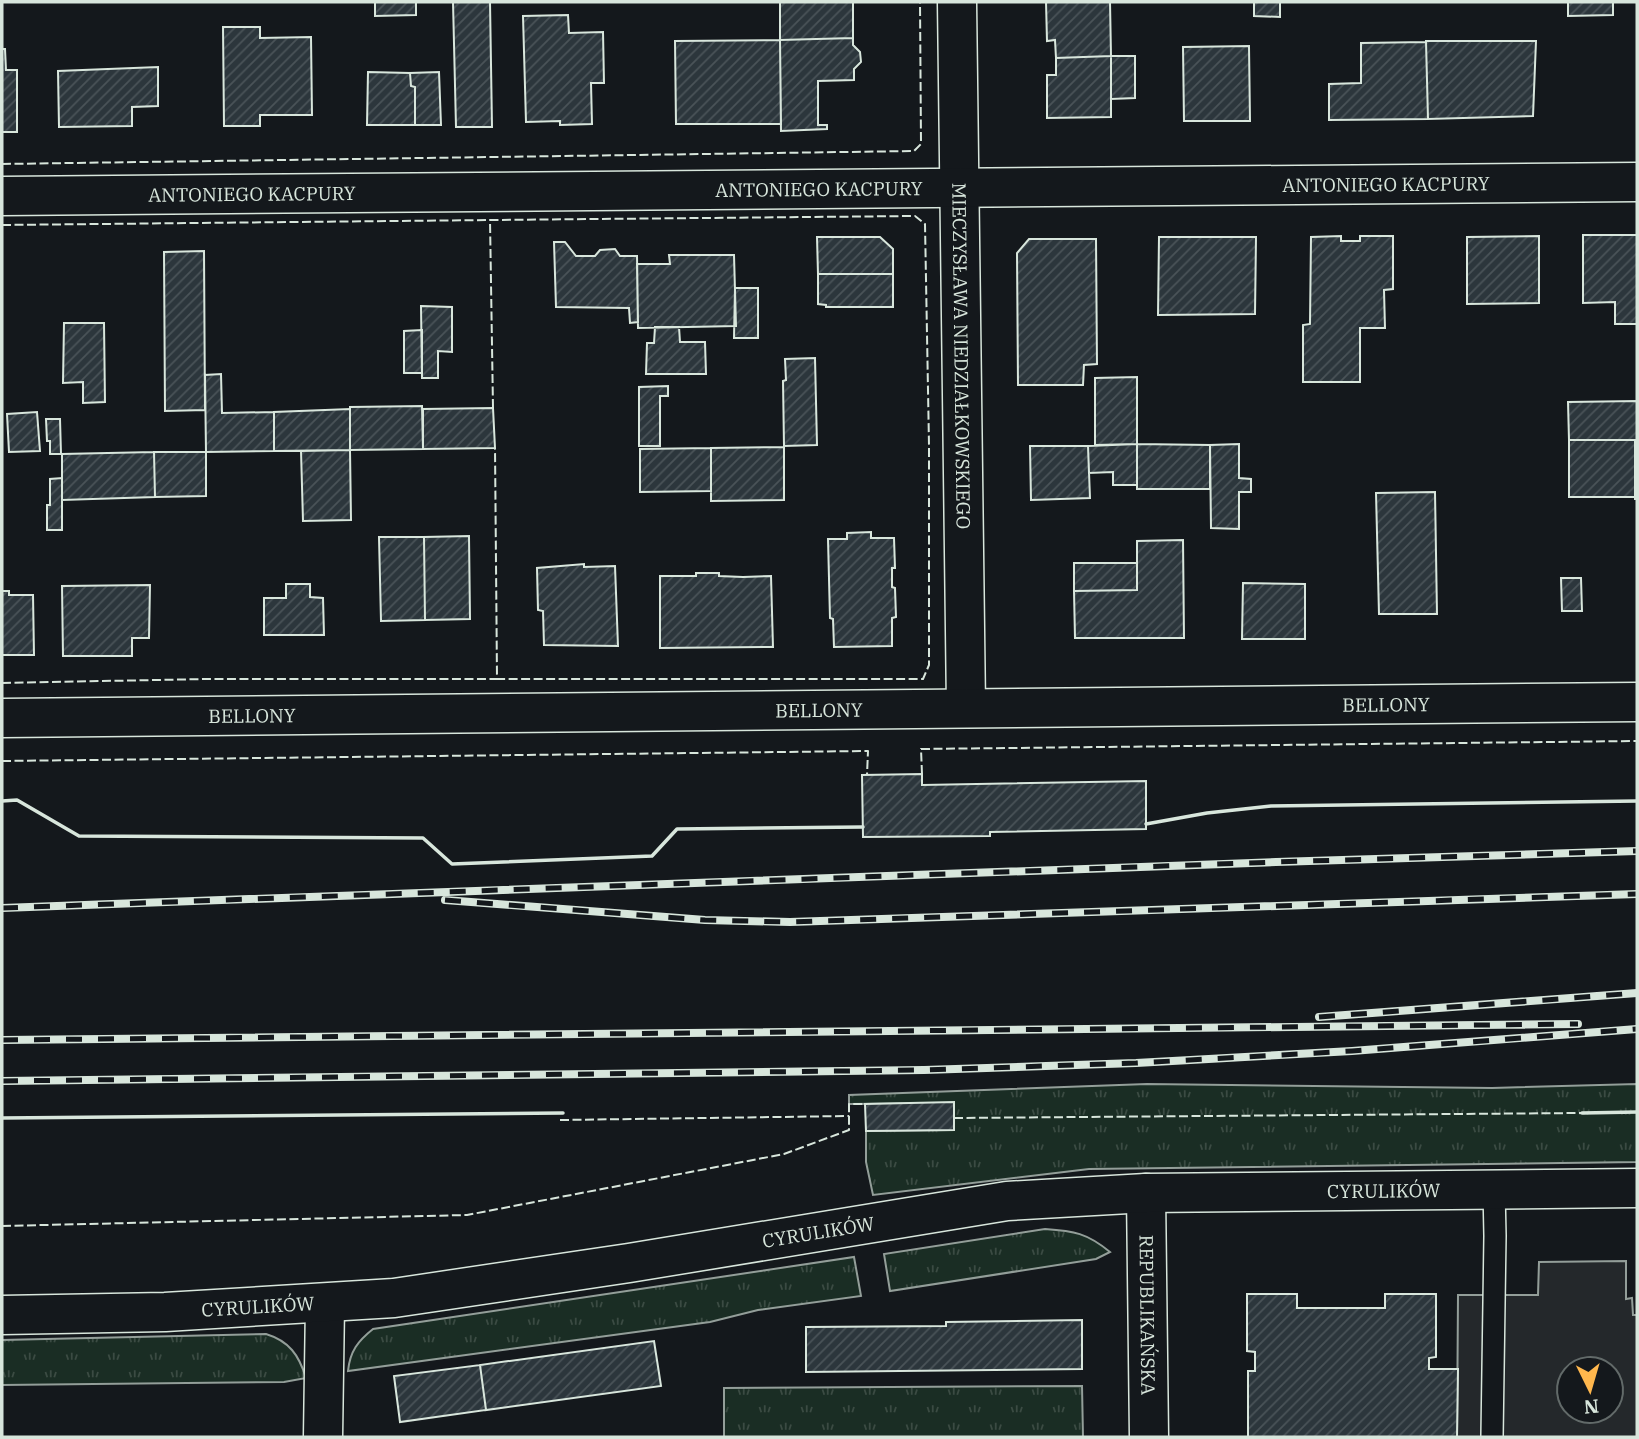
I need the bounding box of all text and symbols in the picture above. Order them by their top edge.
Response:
street label: ANTONIEGO KACPURY [1282,171,1490,197]
street label: ANTONIEGO KACPURY [715,176,923,202]
street label: ANTONIEGO KACPURY [148,181,356,207]
street label: MIECZYSŁAWA NIEDZIAŁKOWSKIEGO [947,182,976,530]
street label: BELLONY [1342,692,1430,717]
street label: BELLONY [775,698,863,722]
street label: BELLONY [208,703,296,728]
street label: CYRULIKÓW [1327,1178,1440,1203]
street label: CYRULIKÓW [761,1211,876,1253]
street label: REPUBLIKAŃSKA [1135,1235,1160,1395]
street label: CYRULIKÓW [201,1291,315,1322]
north arrow [1555,1355,1625,1425]
text: N [1583,1394,1600,1420]

